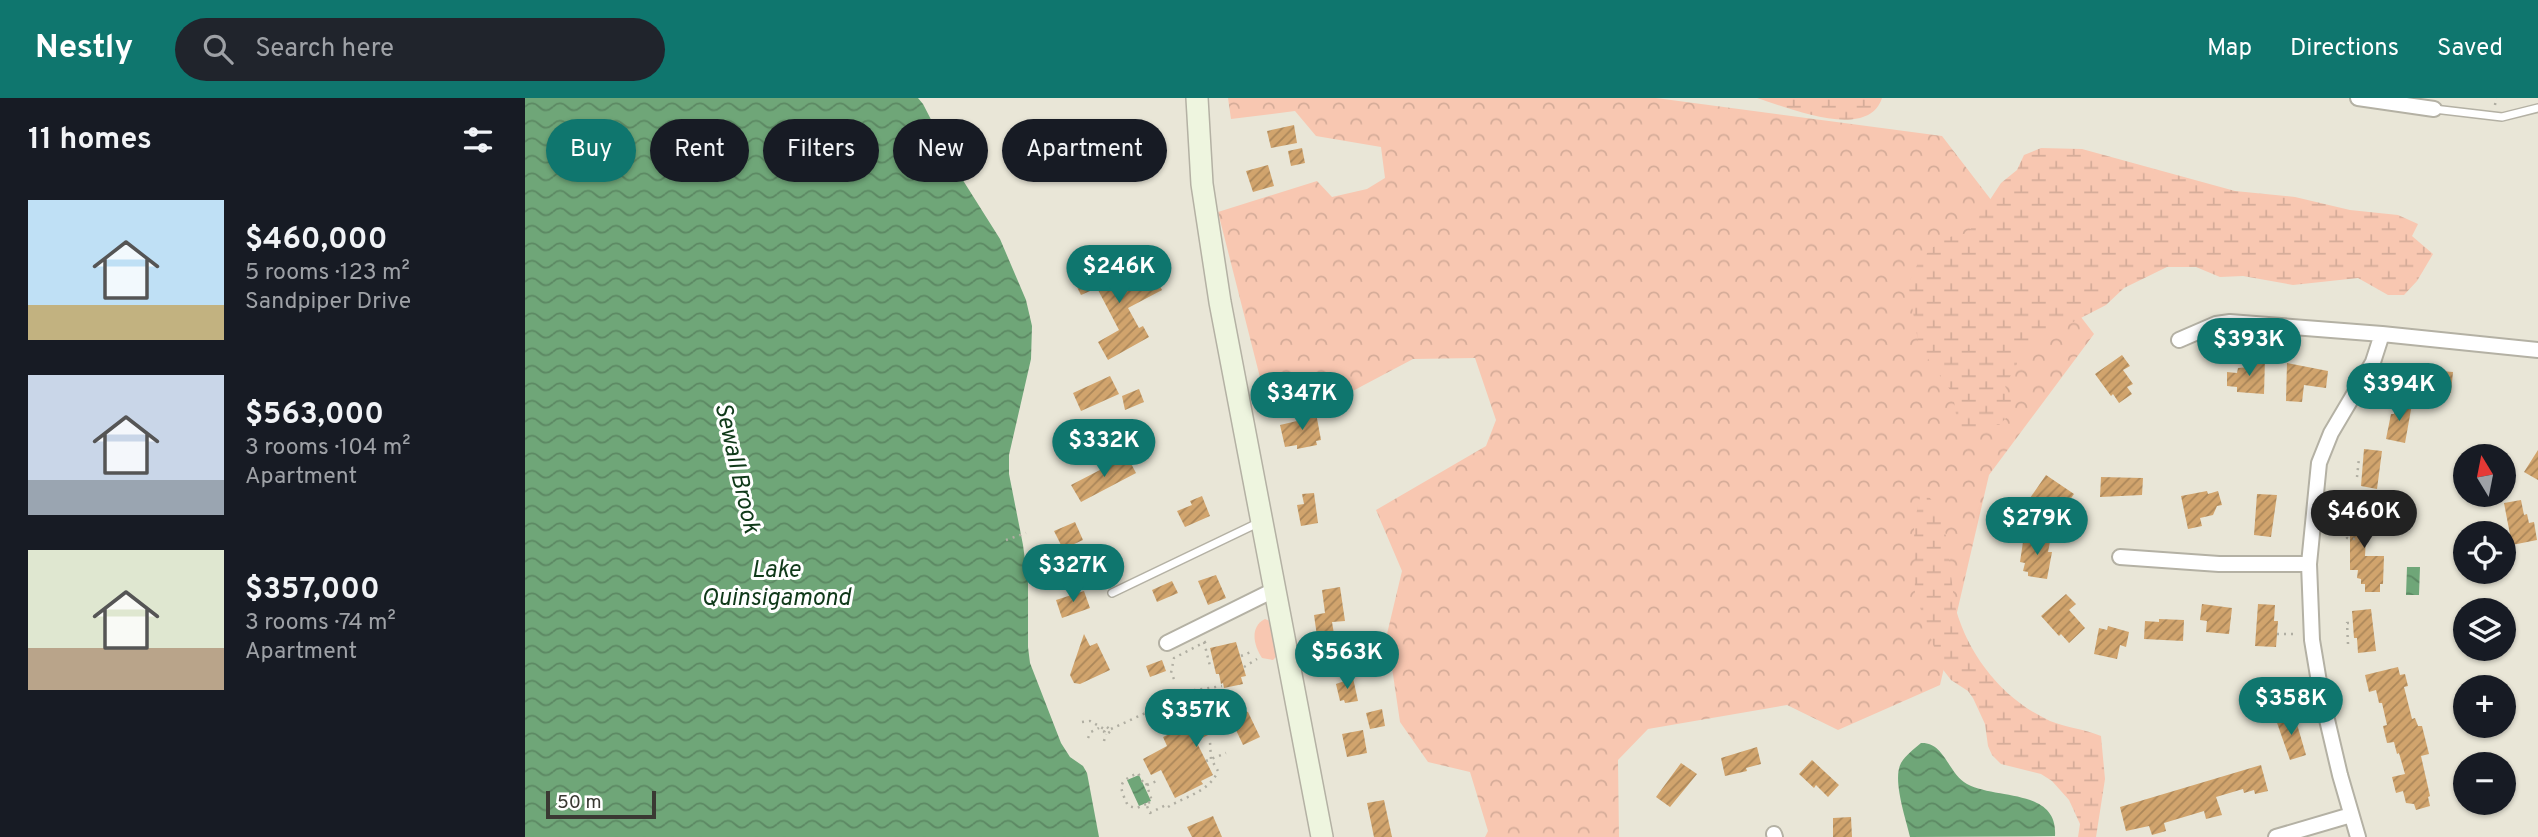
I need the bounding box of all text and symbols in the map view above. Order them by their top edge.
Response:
search box [175,18,665,81]
text: Nestly [35,28,133,70]
icon: search [199,30,237,68]
text: Search here [255,33,394,66]
text: Map [2207,34,2252,64]
text: Directions [2290,34,2399,64]
text: Saved [2437,34,2503,64]
chip: Buy [546,119,636,182]
chip: Rent [650,119,749,182]
chip: Filters [763,119,879,182]
chip: New [893,119,988,182]
chip: Apartment [1002,119,1167,182]
icon: filters [459,121,497,159]
text: 11 homes [28,122,152,159]
text: $460,000 [245,222,387,259]
icon: home [84,228,168,312]
pin: $246K [1070,246,1168,305]
text: $246K [1082,253,1156,282]
text: 5 rooms · 123 m² [245,259,410,288]
text: Sandpiper Drive [245,288,411,317]
pin: $393K [2200,318,2298,378]
text: $393K [2213,326,2285,355]
pin: $394K [2350,364,2448,423]
text: $394K [2363,371,2435,400]
pin: $347K [1253,372,1351,432]
text: $347K [1266,380,1338,409]
text: $563,000 [245,397,384,434]
water label: Sewall Brook [706,400,766,537]
icon: home [84,403,168,487]
pin: $332K [1055,420,1153,479]
text: $332K [1068,427,1140,456]
text: 3 rooms · 104 m² [245,434,410,463]
north arrow [2453,444,2517,508]
map controls [2453,444,2516,815]
text: Apartment [245,463,357,492]
pin: $460K [2315,490,2413,550]
pin: $279K [1988,498,2086,557]
text: $460K [2327,498,2401,527]
text: $279K [2002,505,2072,534]
button: locate [2453,521,2516,584]
pin: $327K [1024,545,1122,604]
text: $327K [1038,552,1108,581]
water label: Lake Quinsigamond [701,556,853,614]
text: $357,000 [245,572,380,609]
icon: home [84,578,168,662]
button: layers [2453,598,2516,661]
text: 3 rooms · 74 m² [245,609,396,638]
pin: $563K [1298,632,1396,691]
text: Apartment [245,638,357,667]
text: $563K [1311,639,1383,668]
button: + [2453,675,2516,738]
pin: $358K [2242,678,2340,737]
text: $358K [2255,685,2327,714]
pin: $357K [1147,690,1245,749]
text: $357K [1161,697,1231,726]
button: − [2453,752,2516,815]
scale bar [546,788,656,820]
text: 50 m [557,791,602,815]

